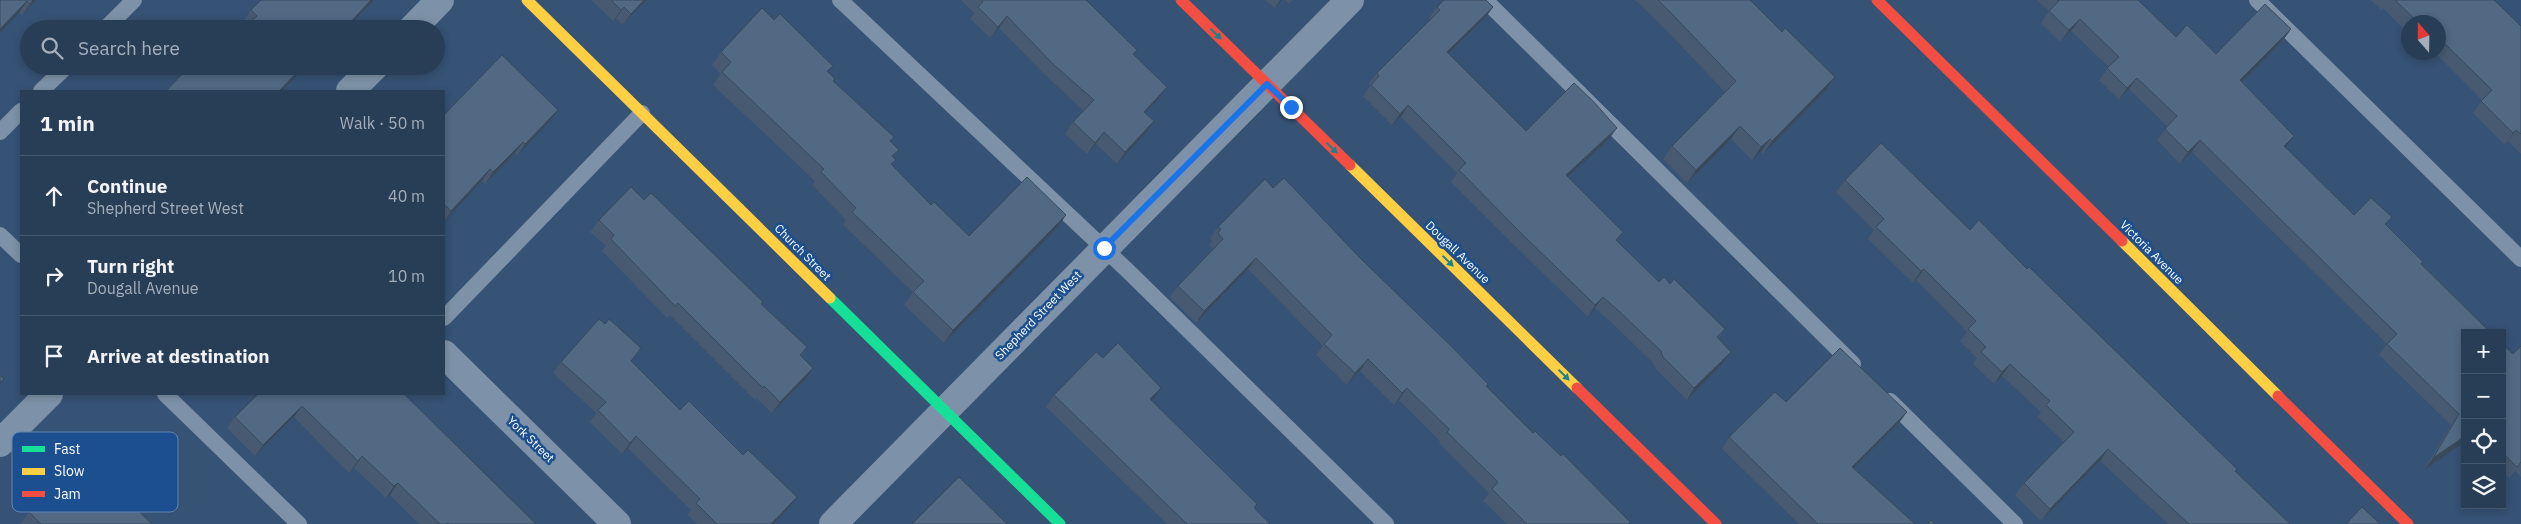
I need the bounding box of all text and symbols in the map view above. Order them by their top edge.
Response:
north arrow [2401,15,2446,60]
search box [20,20,445,75]
one-way arrow [1209,28,1221,40]
icon: search [38,34,66,62]
text: Search here [78,36,180,60]
route end [1280,96,1303,119]
text: 1 min [40,109,95,137]
text: Walk · 50 m [340,113,425,133]
one-way arrow [1326,141,1338,153]
text: Continue [87,174,167,198]
icon: ahead [40,182,68,210]
text: 40 m [388,186,425,206]
text: Shepherd Street West [87,198,244,218]
street label: Victoria Avenue [2117,217,2187,287]
street label: Dougall Avenue [1423,218,1494,287]
street label: Church Street [772,221,834,283]
route start [1093,237,1116,260]
text: Turn right [87,254,174,278]
one-way arrow [1442,255,1454,267]
icon: right [40,262,68,290]
text: 10 m [388,266,425,286]
street label: Shepherd Street West [992,267,1084,363]
text: Dougall Avenue [87,278,199,298]
map controls [2461,329,2506,509]
button: + [2461,329,2506,374]
icon: arrive [40,342,68,370]
text: Arrive at destination [87,344,270,368]
one-way arrow [1558,369,1570,381]
button: − [2461,374,2506,419]
street label: York Street [504,413,558,465]
button: locate [2461,419,2506,464]
legend [12,432,178,512]
text: Fast [54,440,80,458]
text: Slow [54,462,85,480]
button: layers [2461,464,2506,509]
text: Jam [54,485,81,503]

